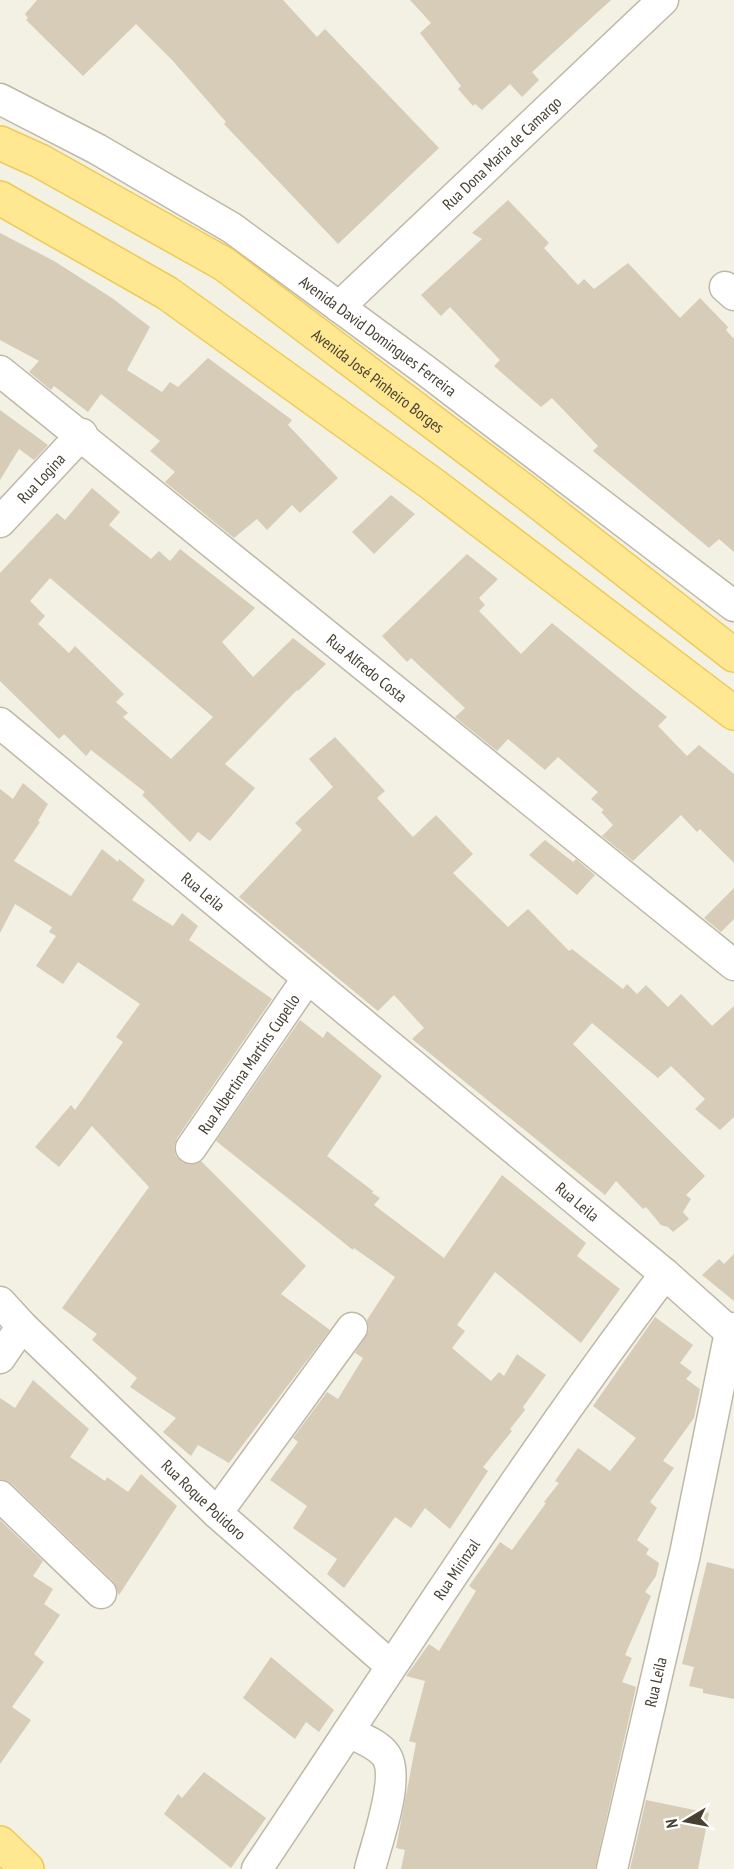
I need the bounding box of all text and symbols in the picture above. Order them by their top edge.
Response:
street label: Rua Dona Maria de Camargo [438,92,565,214]
street label: Avenida David Domingues Ferreira [296,271,461,400]
street label: Avenida José Pinheiro Borges [308,324,448,437]
street label: Rua Logina [13,449,69,507]
street label: Rua Alfredo Costa [323,629,411,706]
street label: Rua Leila [177,868,229,915]
street label: Rua Albertina Martins Cupello [194,990,304,1138]
street label: Rua Leila [552,1178,603,1225]
street label: Rua Roque Polidoro [157,1455,250,1544]
street label: Rua Mirinzal [429,1535,484,1603]
street label: Rua Leila [640,1655,671,1709]
north arrow [656,1791,716,1851]
text: N [661,1818,682,1830]

